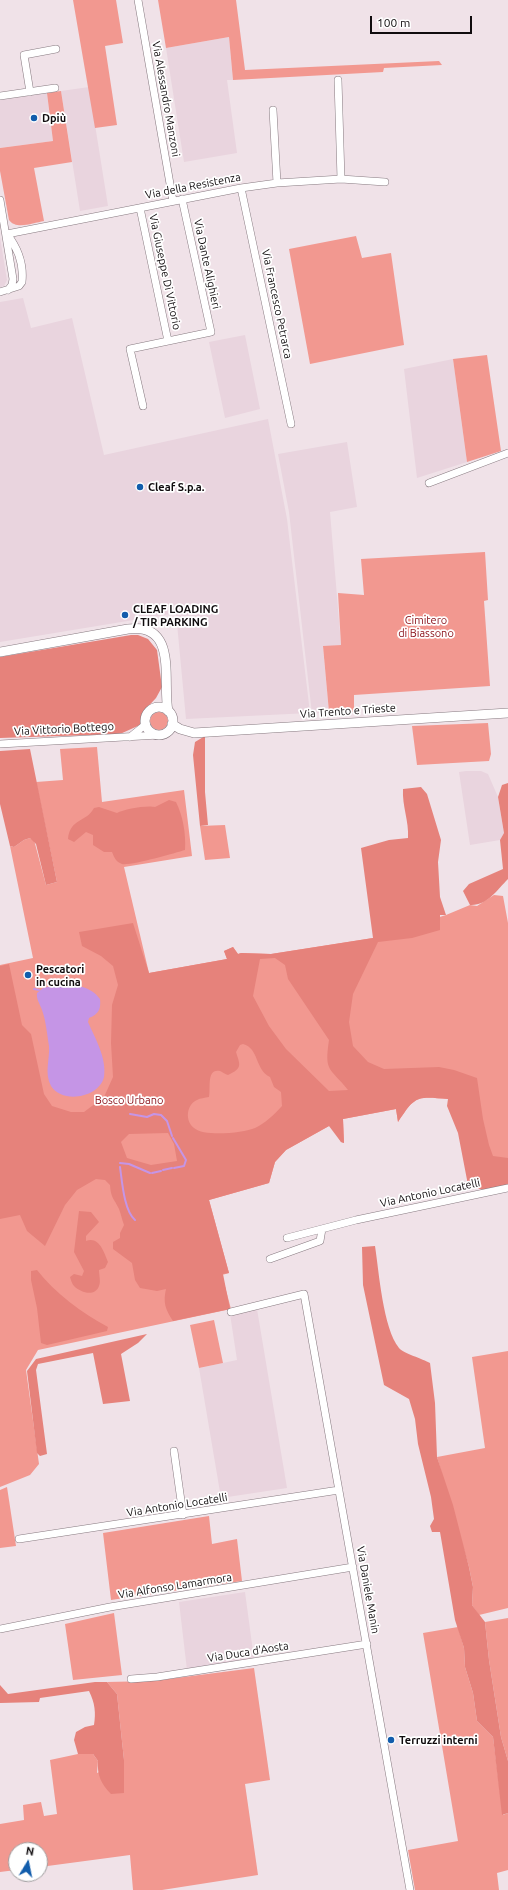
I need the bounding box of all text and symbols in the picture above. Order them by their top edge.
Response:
scale bar [372,8,474,34]
text: 100 m [377,16,410,29]
street label: Via Alessandro Manzoni [149,40,183,158]
place label: Dpiù [42,111,66,125]
marker: Dpiù [29,113,39,123]
street label: Via della Resistenza [144,170,242,202]
street label: Via Giuseppe Di Vittorio [146,213,184,331]
street label: Via Dante Alighieri [191,218,223,310]
street label: Via Francesco Petrarca [259,248,295,360]
place label: Cleaf S.p.a. [148,480,204,494]
marker: Cleaf S.p.a. [135,482,145,492]
place label: CLEAF LOADING / TIR PARKING [133,602,218,628]
marker: CLEAF LOADING / TIR PARKING [120,610,130,620]
park label: Cimitero di Biassono [398,613,454,639]
street label: Via Trento e Trieste [300,701,396,721]
street label: Via Vittorio Bottego [14,720,114,738]
place label: Pescatori in cucina [36,962,84,988]
marker: Pescatori in cucina [23,970,33,980]
park label: Bosco Urbano [95,1093,163,1107]
street label: Via Antonio Locatelli [379,1176,481,1210]
street label: Via Antonio Locatelli [126,1491,228,1519]
street label: Via Daniele Manin [354,1545,382,1635]
street label: Via Alfonso Lamarmora [117,1570,233,1602]
street label: Via Duca d'Aosta [206,1639,290,1665]
place label: Terruzzi interni [399,1733,478,1747]
marker: Terruzzi interni [386,1735,396,1745]
north arrow [8,1842,48,1882]
text: N [25,1845,35,1858]

